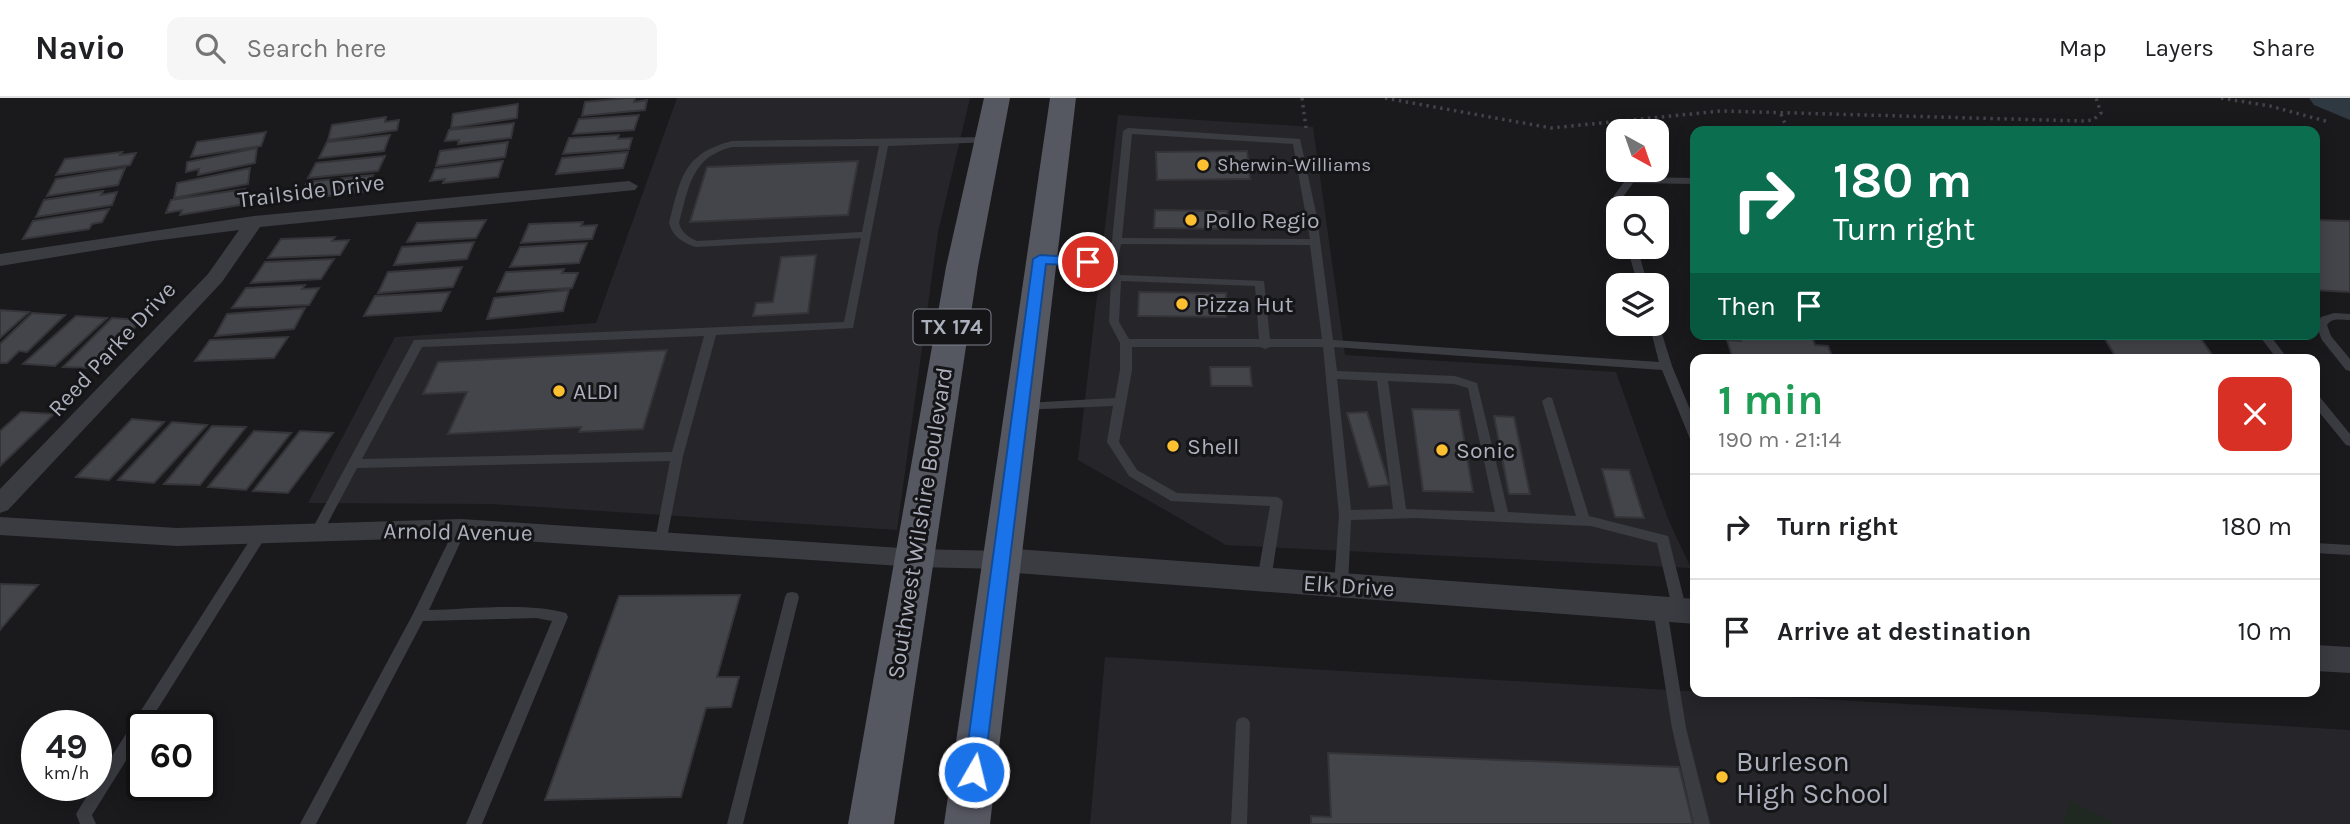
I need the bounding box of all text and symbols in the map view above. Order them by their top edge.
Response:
search box [167,17,657,80]
text: Navio [35,29,125,67]
icon: search [191,29,229,67]
text: Search here [247,33,386,64]
text: Map [2059,34,2107,62]
text: Layers [2145,34,2214,62]
text: Share [2252,34,2315,62]
north arrow [1606,119,1670,182]
map controls [1606,119,1669,336]
text: 180 m [1833,152,1972,209]
place label: Sherwin-Williams [1217,154,1371,176]
icon: right [1718,154,1809,245]
marker: Sherwin-Williams [1195,157,1211,173]
street label: Trailside Drive [236,169,386,213]
button: search [1606,196,1669,259]
place label: Pollo Regio [1205,207,1320,234]
text: Turn right [1833,211,1975,248]
marker: Pollo Regio [1183,212,1199,228]
pin [1058,232,1118,292]
icon: arrive [1069,243,1107,281]
button: layers [1606,273,1669,336]
street label: Reed Parke Drive [43,276,181,422]
icon: arrive [1790,287,1828,325]
place label: Pizza Hut [1196,291,1294,318]
text: Then [1718,291,1776,322]
marker: Pizza Hut [1174,296,1190,312]
road number: TX 174 [914,310,990,344]
street label: Southwest Wilshire Boulevard [882,365,958,681]
text: 1 min [1718,375,1823,425]
button: close [2218,377,2292,451]
place label: ALDI [573,378,619,405]
marker: ALDI [551,383,567,399]
text: 190 m · 21:14 [1718,426,1841,453]
place label: Shell [1187,433,1239,460]
place label: Sonic [1456,437,1515,464]
marker: Shell [1165,438,1181,454]
marker: Sonic [1434,442,1450,458]
icon: right [1718,508,1756,546]
text: Turn right [1777,511,1898,542]
text: 180 m [2222,511,2292,542]
street label: Arnold Avenue [383,517,533,547]
street label: Elk Drive [1302,569,1396,603]
icon: arrive [1718,613,1756,651]
text: Arrive at destination [1777,616,2031,647]
text: 10 m [2237,616,2292,647]
speed limit sign: 60 [126,710,217,801]
text: 49 [45,726,88,767]
position arrow [937,735,1011,809]
place label: Burleson High School [1736,745,1889,810]
text: km/h [44,762,89,784]
marker: Burleson High School [1714,769,1730,785]

